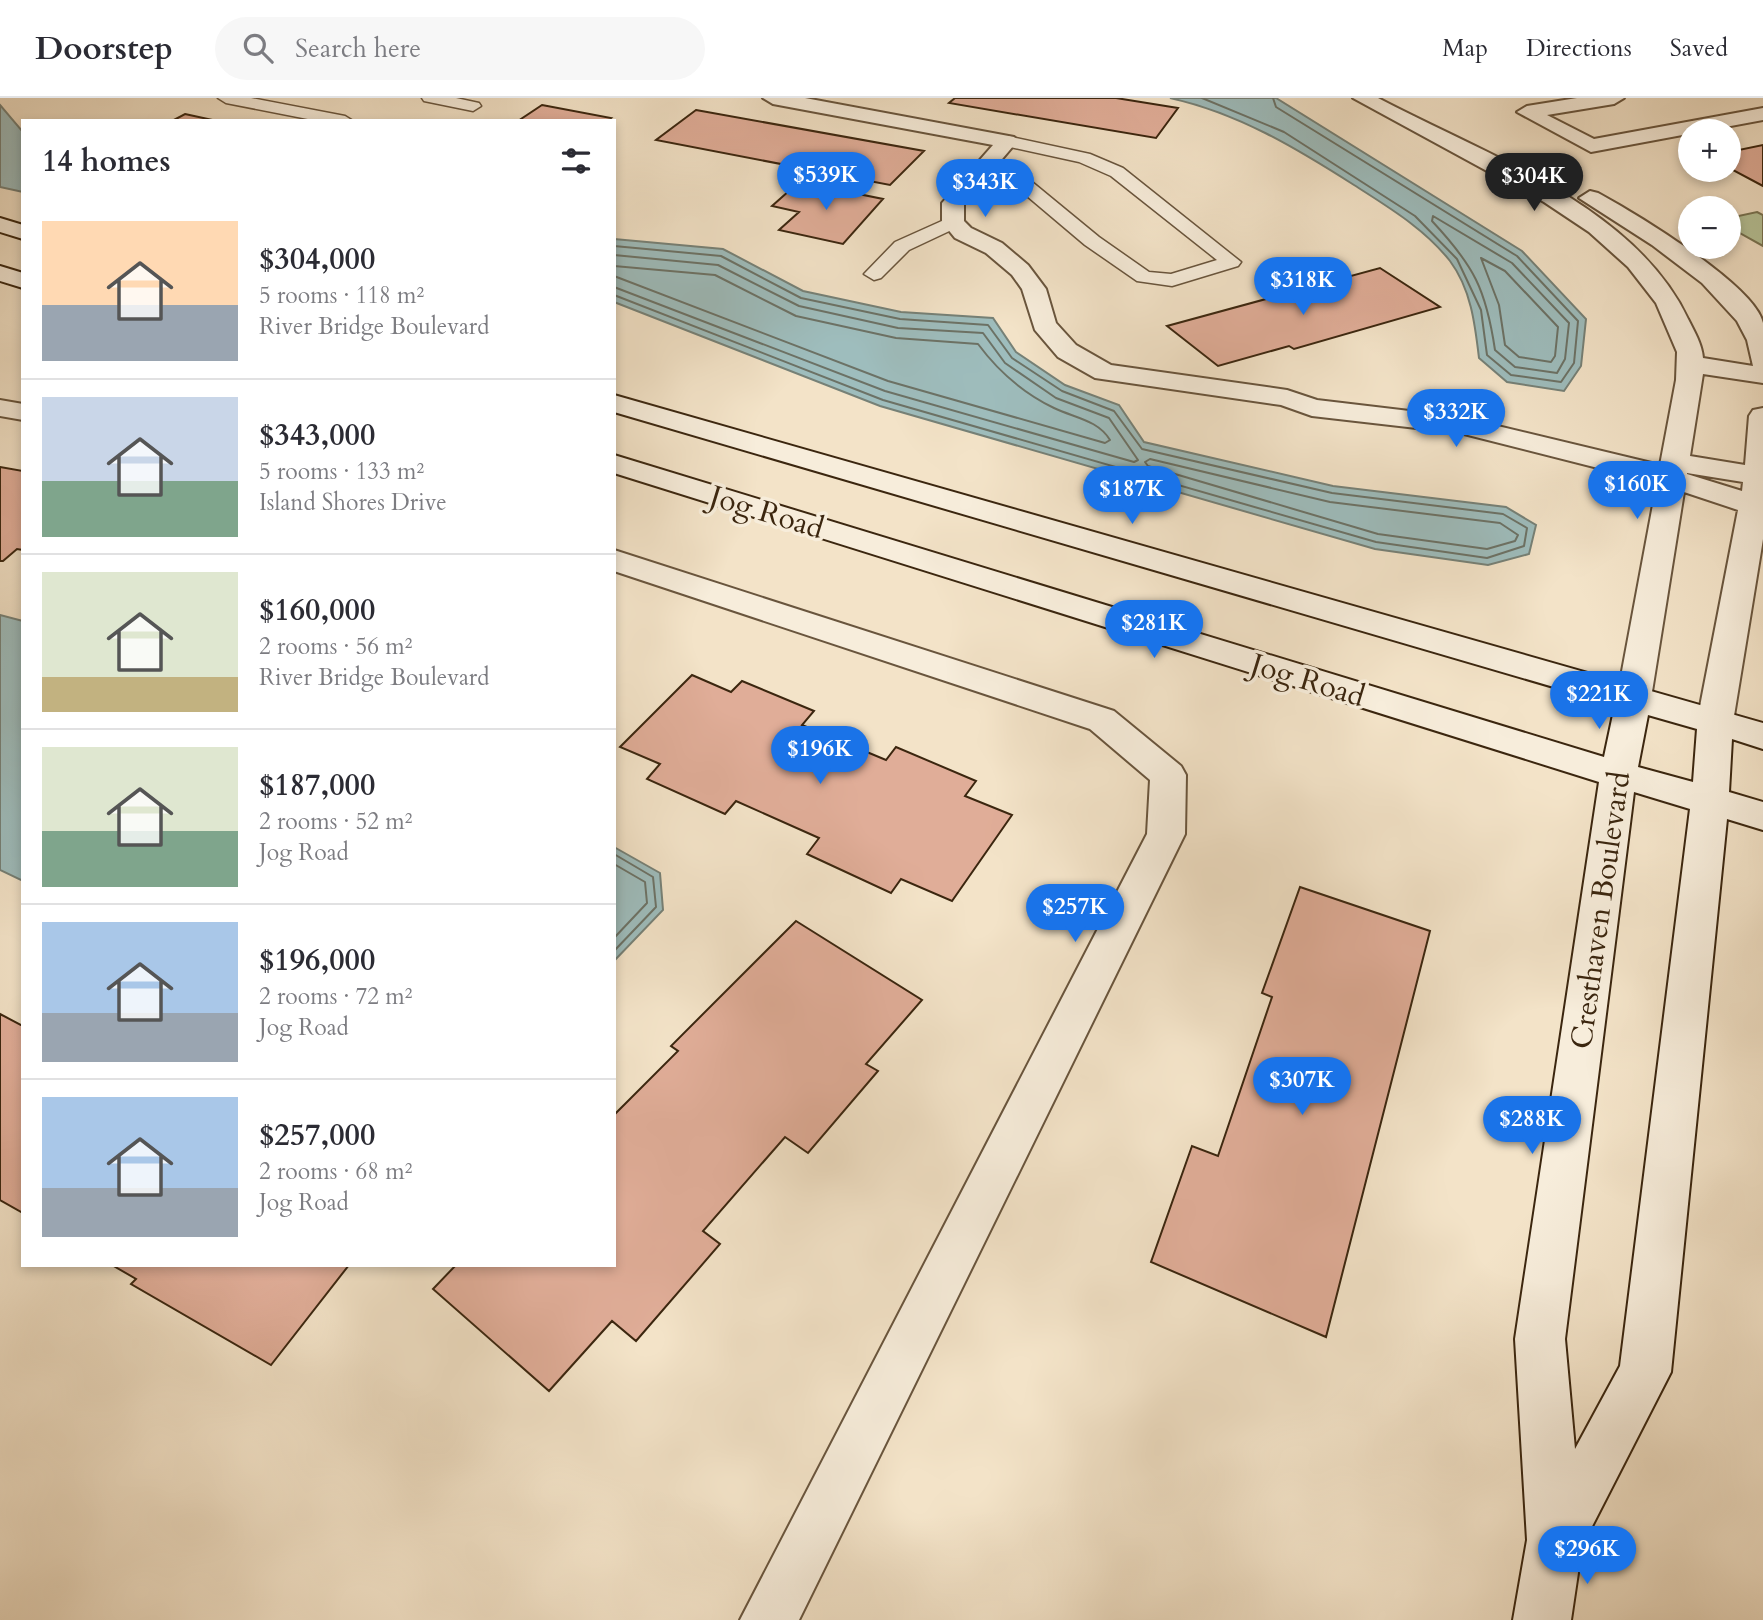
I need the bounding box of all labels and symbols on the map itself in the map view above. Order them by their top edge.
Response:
pin: $539K [777,152,875,212]
pin: $304K [1485,153,1583,213]
pin: $343K [936,159,1034,219]
pin: $318K [1254,258,1352,317]
pin: $332K [1407,390,1505,449]
pin: $160K [1588,462,1686,521]
pin: $187K [1083,466,1181,526]
street label: Jog Road [701,475,829,549]
pin: $281K [1105,601,1203,660]
street label: Jog Road [1242,643,1370,717]
pin: $221K [1550,672,1648,731]
pin: $196K [771,726,869,786]
street label: Cresthaven Boulevard [1561,769,1640,1051]
pin: $257K [1026,884,1124,944]
pin: $307K [1253,1058,1351,1117]
pin: $288K [1483,1096,1581,1156]
pin: $296K [1538,1526,1636,1586]

